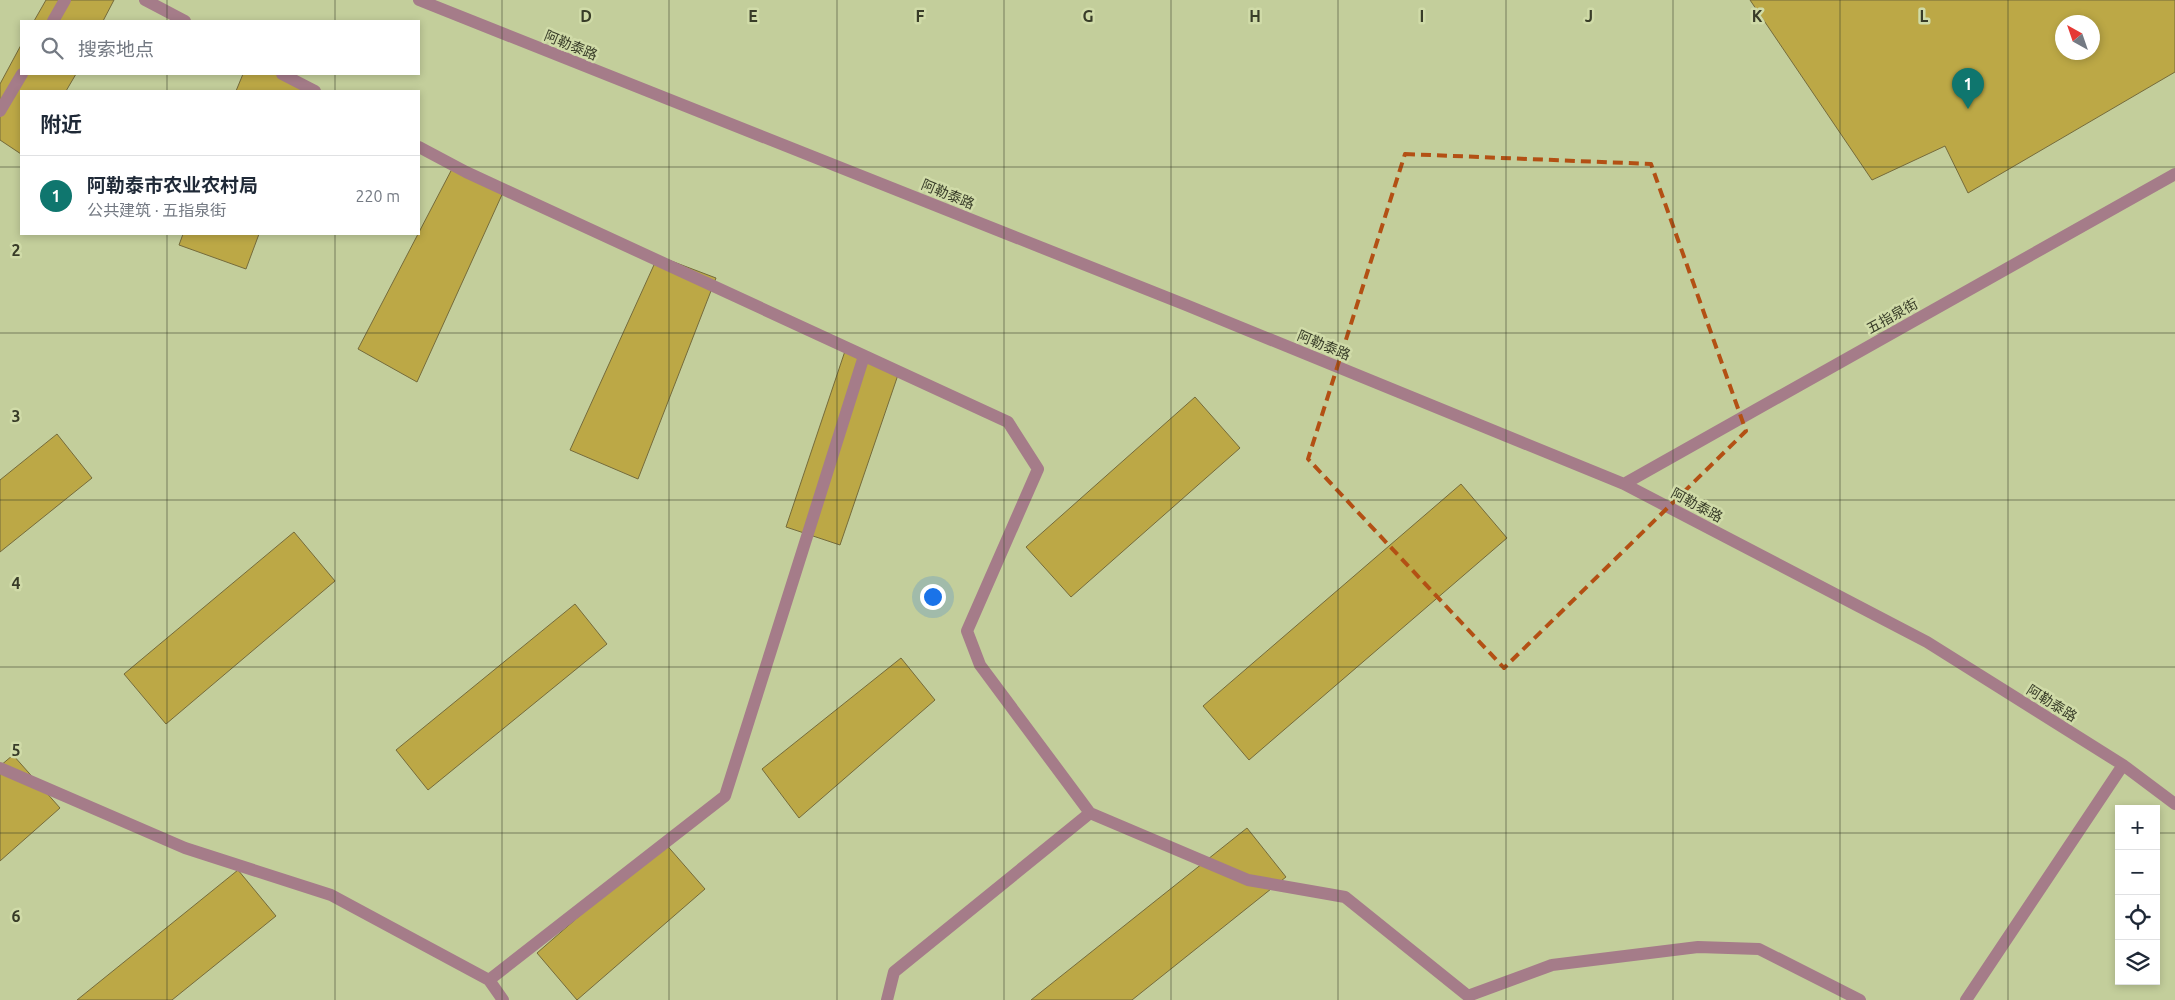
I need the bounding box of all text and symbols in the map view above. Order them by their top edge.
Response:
text: D [580,7,592,25]
text: E [748,7,758,25]
text: F [916,7,925,25]
text: G [1082,7,1094,25]
text: H [1249,7,1261,25]
text: I [1420,7,1424,25]
text: J [1585,7,1593,25]
text: K [1752,7,1763,25]
text: L [1920,7,1929,25]
north arrow [2055,15,2100,60]
search box [20,20,420,75]
street label: 阿勒泰路 [542,27,600,63]
icon: search [38,34,66,62]
text: 搜索地点 [78,38,154,60]
pin: 1 [1952,68,1984,109]
text: 附近 [40,112,82,136]
text: 阿勒泰市农业农村局 [87,174,258,196]
street label: 阿勒泰路 [919,176,977,212]
text: 1 [51,187,61,205]
text: 220 m [355,187,400,205]
text: 公共建筑 · 五指泉街 [87,201,226,219]
text: 2 [11,241,21,259]
street label: 五指泉街 [1864,295,1920,337]
street label: 阿勒泰路 [1295,327,1353,363]
text: 3 [11,407,21,425]
street label: 阿勒泰路 [1669,485,1725,525]
text: 4 [11,574,21,592]
your location [920,584,946,610]
street label: 阿勒泰路 [2024,681,2080,725]
text: 5 [11,741,21,759]
map controls [2115,805,2160,985]
button: + [2115,805,2160,850]
button: − [2115,850,2160,895]
button: locate [2115,895,2160,940]
text: 6 [11,907,21,925]
button: layers [2115,940,2160,985]

